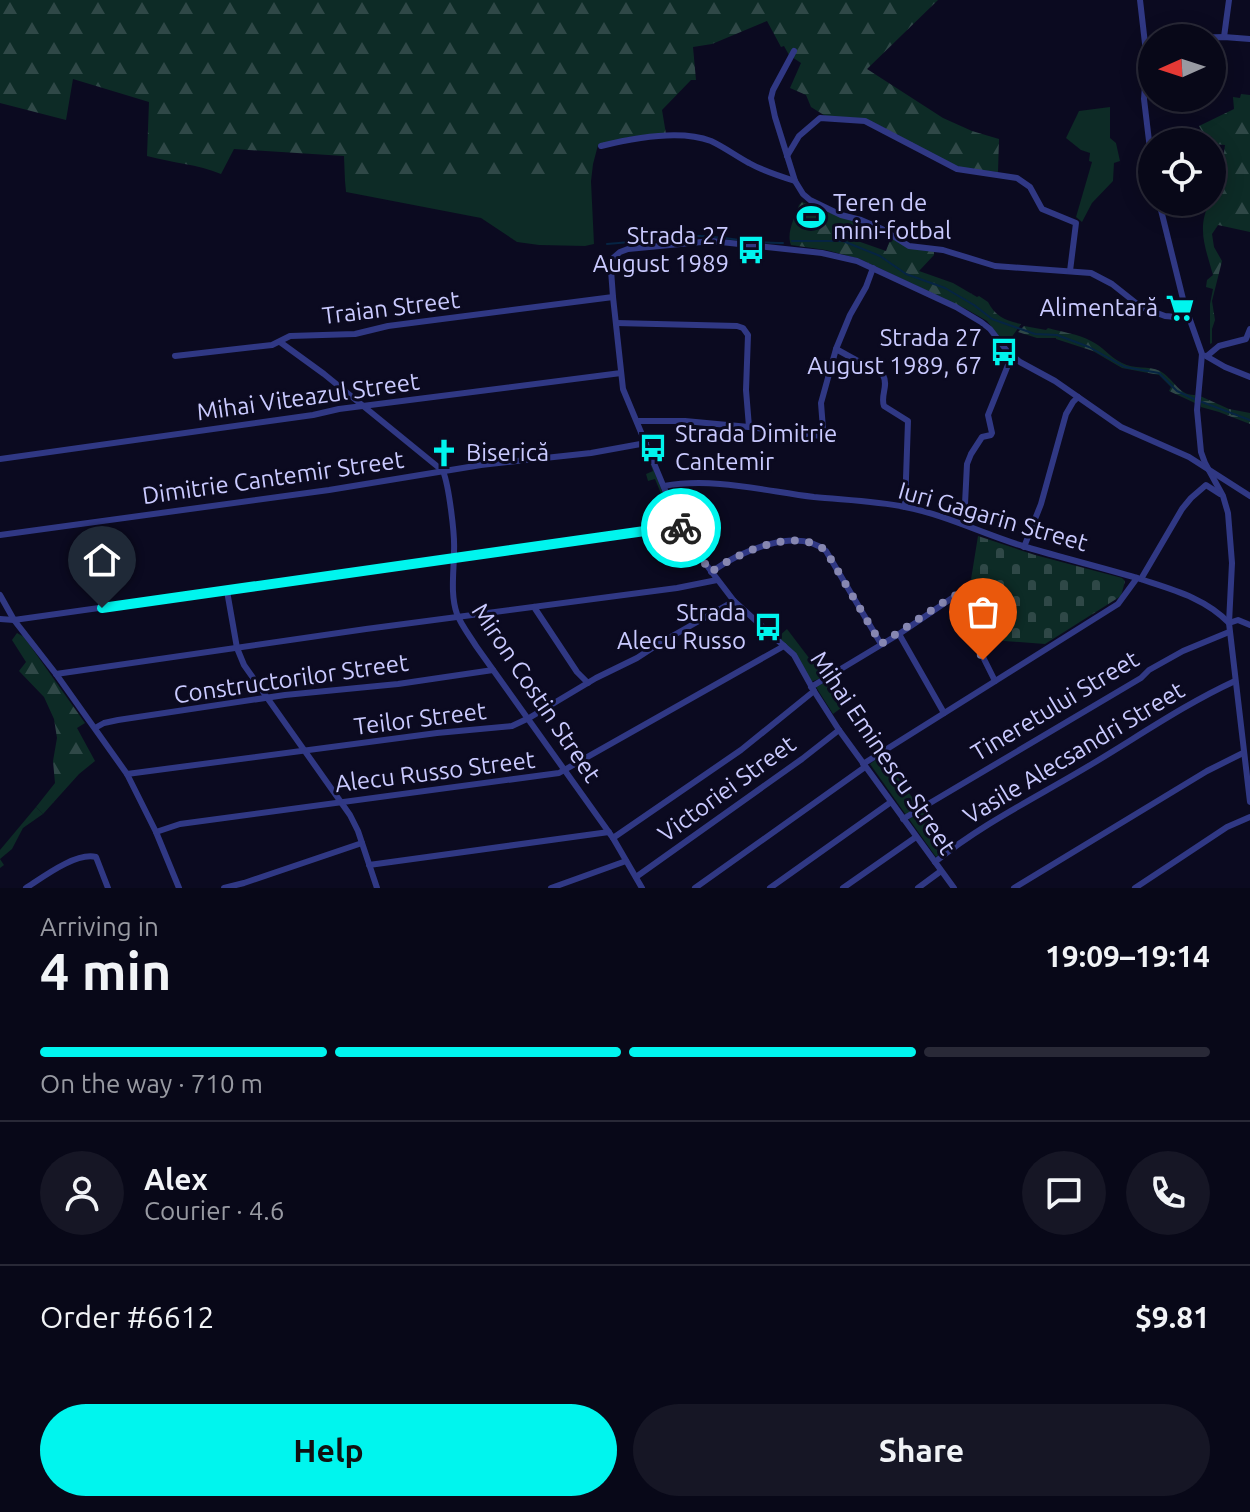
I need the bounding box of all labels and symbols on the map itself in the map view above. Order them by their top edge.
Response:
north arrow [1138,24,1226,112]
place label: Teren de mini-fotbal [833,189,951,244]
sports icon: Teren de mini-fotbal [796,202,826,232]
place label: Strada 27 August 1989 [593,222,729,277]
bus stop icon: Strada 27 August 1989 [736,235,766,265]
street label: Traian Street [321,286,462,329]
supermarket icon: Alimentară [1165,293,1195,323]
place label: Alimentară [1039,294,1158,321]
place label: Strada 27 August 1989, 67 [807,324,982,379]
bus stop icon: Strada 27 August 1989, 67 [989,337,1019,367]
street label: Mihai Viteazul Street [195,367,421,425]
place label: Strada Dimitrie Cantemir [675,420,837,475]
bus stop icon: Strada Dimitrie Cantemir [638,433,668,463]
church icon: Biserică [429,438,459,468]
place label: Biserică [466,439,549,466]
street label: Dimitrie Cantemir Street [140,446,406,509]
street label: Iuri Gagarin Street [895,477,1092,557]
courier [641,488,721,568]
pin [68,526,136,608]
pin [949,578,1017,660]
street label: Miron Costin Street [467,598,607,788]
place label: Strada Alecu Russo [617,599,746,654]
bus stop icon: Strada Alecu Russo [753,612,783,642]
street label: Tineretului Street [966,645,1144,766]
street label: Mihai Eminescu Street [805,646,962,860]
street label: Constructorilor Street [172,649,410,708]
street label: Vasile Alecsandri Street [958,676,1189,829]
street label: Teilor Street [352,697,488,740]
street label: Victoriei Street [653,729,801,847]
street label: Alecu Russo Street [333,746,537,797]

